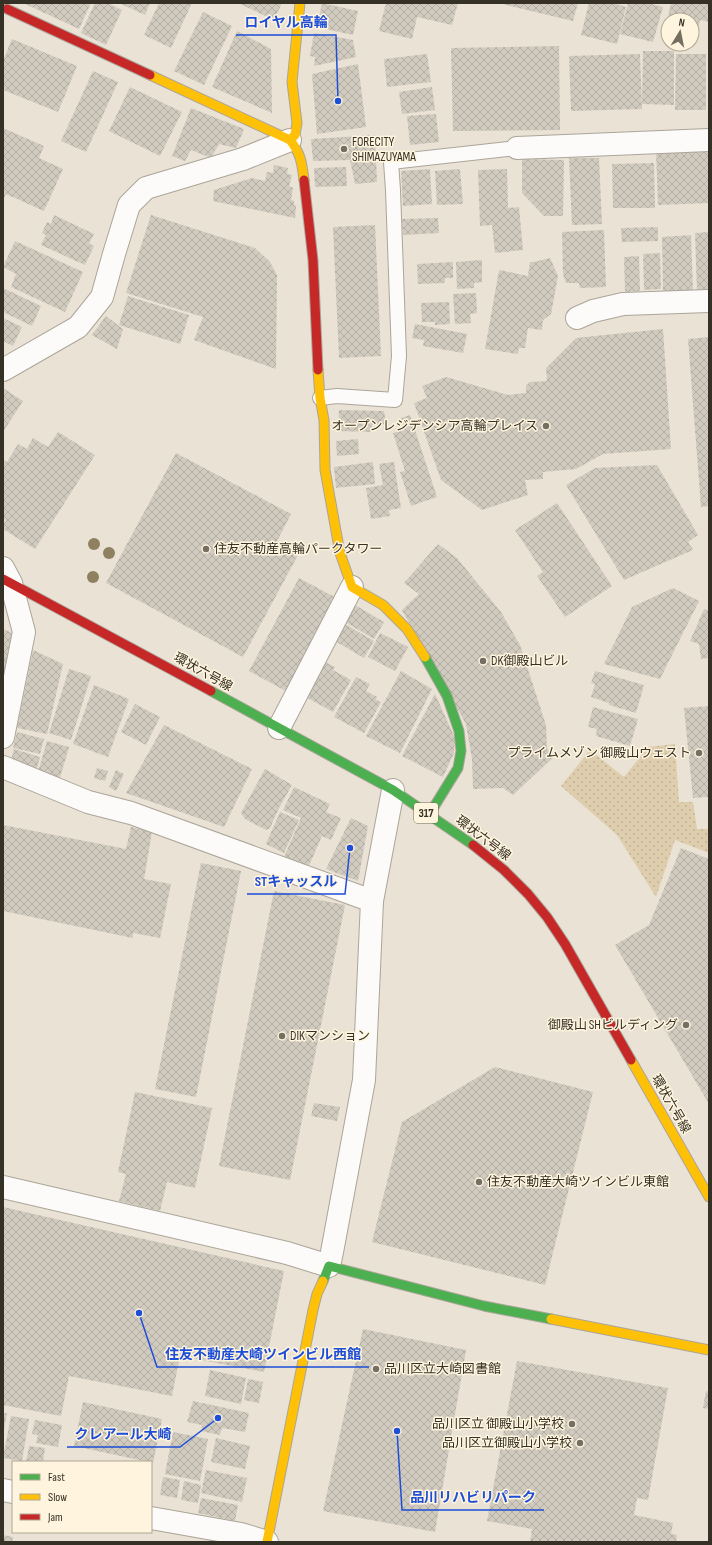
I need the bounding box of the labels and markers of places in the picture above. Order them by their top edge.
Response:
callout: ロイヤル高輪 [236,9,336,35]
place label: FORECITY SHIMAZUYAMA [352,134,416,165]
marker: FORECITY SHIMAZUYAMA [339,144,349,154]
place label: オープンレジデンシア高輪プレイス [331,418,538,434]
marker: オープンレジデンシア高輪プレイス [541,421,551,431]
place label: 住友不動産高輪パークタワー [214,541,382,557]
marker: 住友不動産高輪パークタワー [201,544,211,554]
place label: DK御殿山ビル [491,653,568,669]
marker: DK御殿山ビル [478,656,488,666]
place label: プライムメゾン 御殿山ウェスト [507,745,691,761]
marker: プライムメゾン 御殿山ウェスト [694,748,704,758]
callout: STキャッスル [247,868,345,894]
place label: 御殿山 SHビルディング [548,1017,678,1033]
marker: 御殿山 SHビルディング [681,1020,691,1030]
place label: DIKマンション [290,1028,370,1044]
marker: DIKマンション [277,1031,287,1041]
place label: 住友不動産大崎ツインビル東館 [487,1174,669,1190]
marker: 住友不動産大崎ツインビル東館 [474,1177,484,1187]
callout: 住友不動産大崎ツインビル西館 [157,1341,369,1367]
place label: 品川区立大崎図書館 [384,1361,501,1377]
marker: 品川区立大崎図書館 [371,1364,381,1374]
place label: 品川区立 御殿山小学校 [432,1416,564,1432]
marker: 品川区立 御殿山小学校 [567,1419,577,1429]
callout: クレアール大崎 [67,1421,180,1447]
place label: 品川区立御殿山小学校 [442,1435,572,1451]
marker: 品川区立御殿山小学校 [575,1438,585,1448]
callout: 品川リハビリパーク [402,1484,544,1510]

